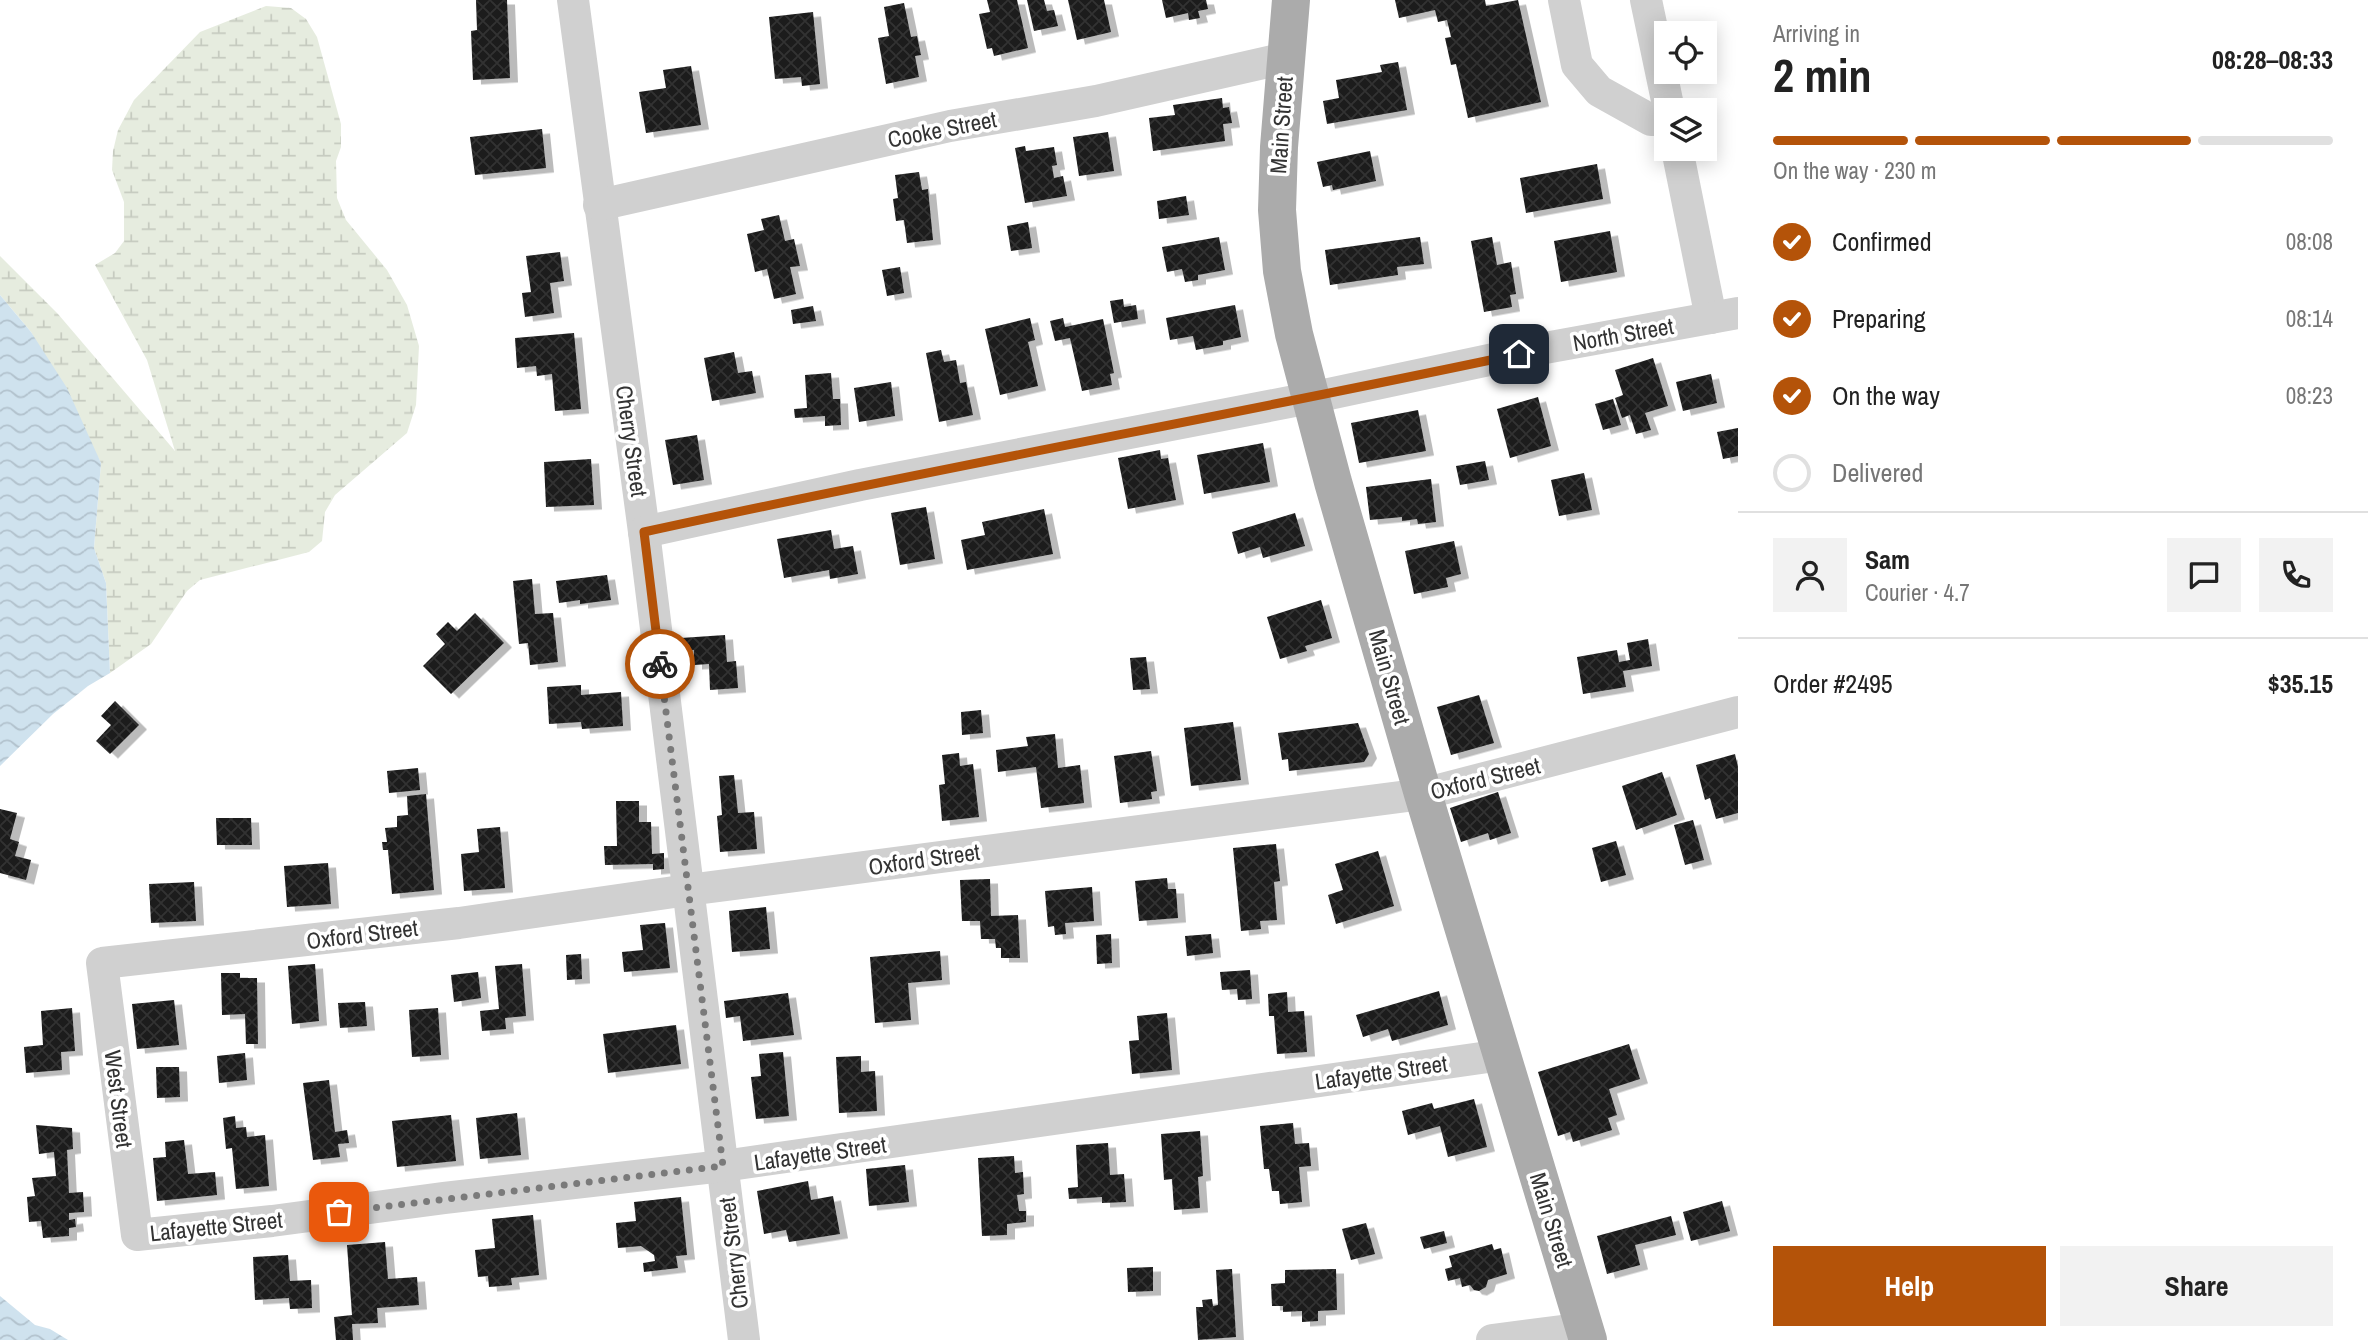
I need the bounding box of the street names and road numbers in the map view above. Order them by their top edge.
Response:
street label: Main Street [1262,75,1300,175]
street label: Cooke Street [885,103,999,155]
street label: North Street [1570,310,1676,358]
street label: Cherry Street [609,383,655,499]
street label: Main Street [1362,626,1418,728]
street label: Oxford Street [1427,749,1543,807]
street label: Oxford Street [866,836,982,882]
street label: Oxford Street [304,912,420,956]
street label: Lafayette Street [1313,1047,1449,1097]
street label: West Street [98,1048,140,1150]
street label: Lafayette Street [752,1128,888,1178]
street label: Main Street [1523,1169,1581,1271]
street label: Cherry Street [711,1195,755,1311]
street label: Lafayette Street [148,1204,284,1248]

